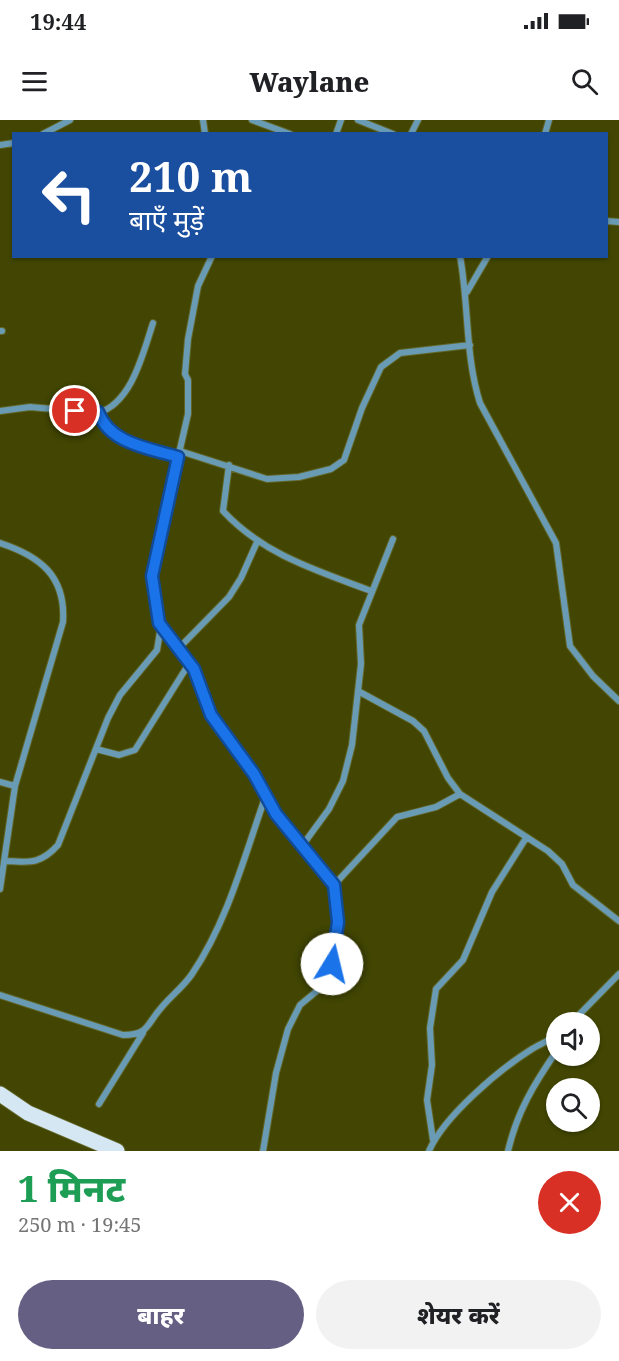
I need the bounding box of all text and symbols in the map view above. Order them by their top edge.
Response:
text: 19:44 [30,6,86,36]
text: Waylane [250,63,369,100]
icon: menu [18,65,51,98]
icon: search [568,65,601,98]
text: 210 m [129,147,253,204]
icon: left [30,156,108,234]
text: बाएँ मुड़ें [129,201,204,238]
pin [49,385,100,436]
icon: arrive [58,394,91,427]
position arrow [300,932,364,996]
map controls [546,1012,600,1132]
button: sound [546,1012,600,1066]
button: search [546,1078,600,1132]
text: 1 मिनट [18,1164,125,1213]
button: close [538,1171,601,1234]
text: 250 m · 19:45 [18,1211,141,1238]
button: बाहर [18,1280,304,1349]
button: शेयर करें [316,1280,601,1349]

